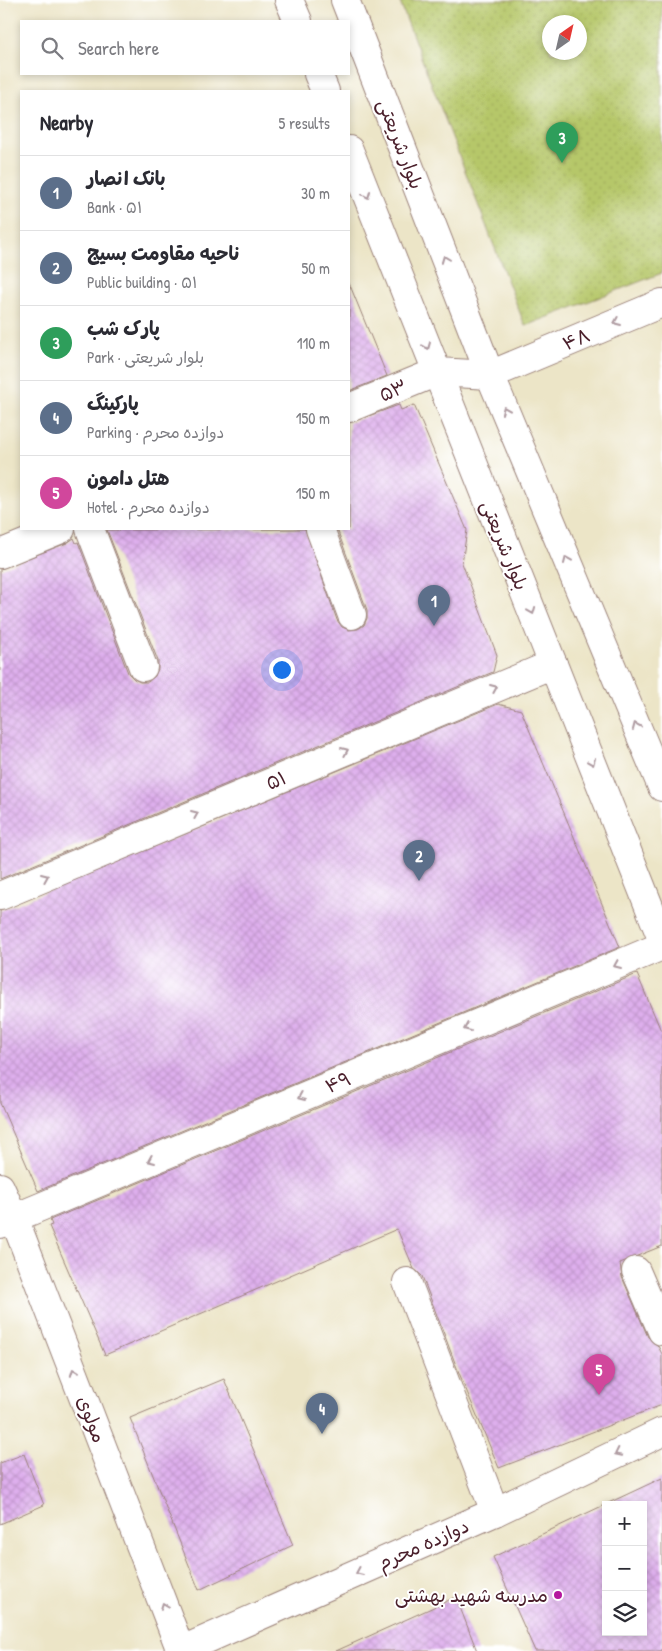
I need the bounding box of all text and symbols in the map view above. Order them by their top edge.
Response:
north arrow [542,15,587,60]
search box [20,20,350,75]
icon: search [38,34,66,62]
text: Search here [78,35,159,61]
street label: بلوار شریعتی [372,95,430,193]
text: Nearby [40,108,93,137]
text: 5 results [279,112,330,134]
pin: 3 [546,122,578,163]
text: بانک انصار [87,165,166,191]
text: 1 [53,182,59,204]
text: 30 m [301,182,330,204]
one-way arrow [361,190,371,199]
text: Bank · ۵۱ [87,196,143,218]
text: ناحیه مقاومت بسیج [87,240,239,266]
one-way arrow [441,255,451,264]
text: 2 [52,257,60,279]
text: 50 m [302,257,330,279]
text: Public building · ۵۱ [87,271,198,293]
text: پارک شب [87,315,160,341]
one-way arrow [613,316,622,326]
street label: ۴۸ [558,322,594,356]
text: 3 [52,332,60,354]
text: 110 m [297,332,330,354]
one-way arrow [420,341,431,350]
text: Park · بلوار شریعتی [87,346,204,368]
street label: ۵۳ [375,373,411,407]
text: پارکینگ [87,390,139,416]
one-way arrow [500,406,511,415]
text: 4 [53,407,59,429]
text: 150 m [296,407,330,429]
text: Parking · دوازده محرم [87,421,224,443]
text: هتل دامون [87,465,169,491]
text: 5 [53,482,59,504]
text: 150 m [296,482,330,504]
text: Hotel · دوازده محرم [87,496,210,518]
street label: بلوار شریعتی [475,496,535,594]
one-way arrow [563,556,574,565]
pin: 1 [418,585,450,626]
one-way arrow [526,606,536,615]
your location [269,657,295,683]
one-way arrow [490,684,498,694]
one-way arrow [632,722,643,731]
one-way arrow [340,747,349,758]
one-way arrow [585,757,596,766]
street label: ۵۱ [262,764,290,796]
one-way arrow [190,810,199,821]
pin: 2 [403,840,435,881]
one-way arrow [40,873,49,883]
one-way arrow [613,958,622,969]
one-way arrow [463,1021,472,1032]
street label: ۴۹ [321,1065,355,1099]
one-way arrow [297,1091,306,1102]
one-way arrow [148,1155,156,1165]
pin: 5 [583,1354,615,1395]
one-way arrow [70,1368,80,1377]
street label: مولوی [71,1392,113,1446]
pin: 4 [306,1393,338,1434]
one-way arrow [614,1447,623,1457]
map controls [602,1501,647,1636]
button: + [602,1501,647,1546]
street label: دوازده محرم [373,1512,474,1578]
button: − [602,1546,647,1591]
one-way arrow [355,1566,364,1577]
place label: مدرسه شهید بهشتی [395,1582,548,1608]
marker: مدرسه شهید بهشتی [552,1589,564,1601]
button: layers [602,1591,647,1636]
one-way arrow [160,1602,170,1610]

